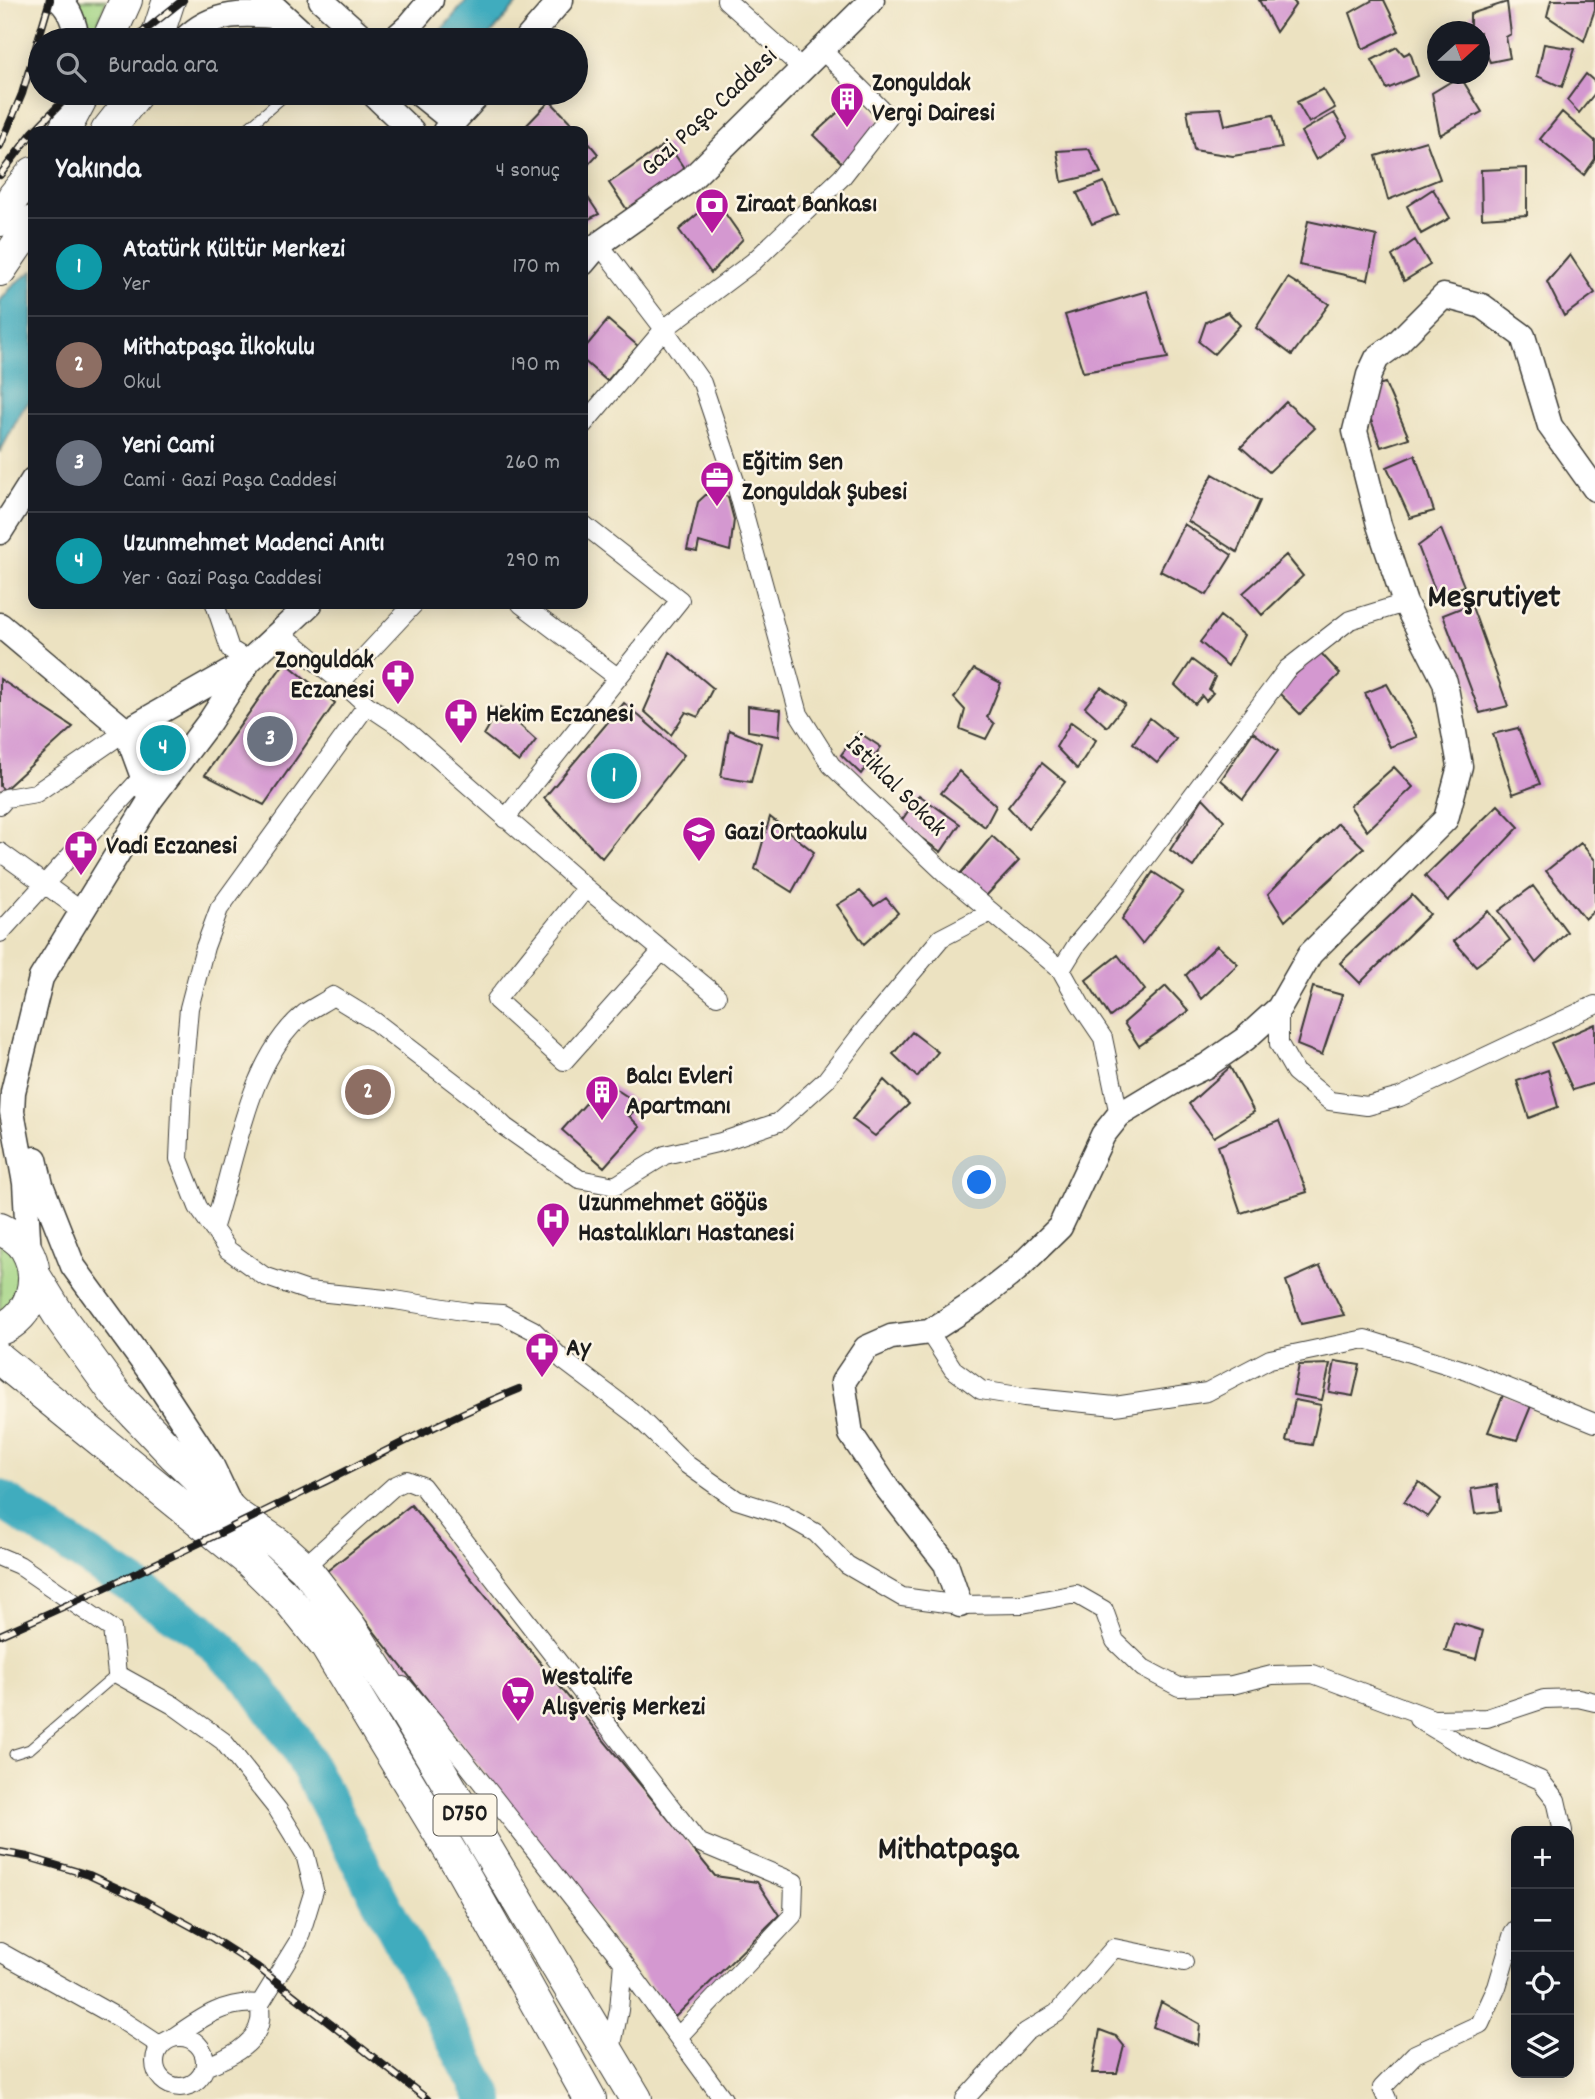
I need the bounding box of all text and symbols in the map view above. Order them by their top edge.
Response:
north arrow [1427,21,1490,84]
search box [28,28,588,105]
street label: Gazi Paşa Caddesi [633,39,787,187]
icon: search [52,48,90,86]
text: Burada ara [108,48,218,85]
place label: Zonguldak Vergi Dairesi [872,66,995,133]
building icon: Zonguldak Vergi Dairesi [828,80,866,129]
text: Yakında [56,150,141,193]
text: 4 sonuç [495,155,560,188]
bank icon: Ziraat Bankası [693,186,731,235]
place label: Ziraat Bankası [736,187,877,224]
text: Atatürk Kültür Merkezi [123,232,345,269]
text: 1 [76,251,82,284]
text: 170 m [513,251,560,284]
text: Yer [123,269,150,302]
text: Mithatpaşa İlkokulu [123,330,315,367]
text: 2 [74,349,84,382]
text: 190 m [511,349,560,382]
text: Okul [123,367,161,400]
text: Yeni Cami [123,428,214,465]
place label: Eğitim Sen Zonguldak Şubesi [742,445,907,512]
text: 3 [74,447,84,480]
text: 260 m [505,447,560,480]
office icon: Eğitim Sen Zonguldak Şubesi [698,459,736,508]
text: Cami · Gazi Paşa Caddesi [123,465,337,498]
text: Uzunmehmet Madenci Anıtı [123,526,384,563]
text: 4 [74,545,84,578]
text: 290 m [506,545,560,578]
text: Yer · Gazi Paşa Caddesi [123,563,321,596]
district label: Meşrutiyet [1428,576,1561,623]
place label: Zonguldak Eczanesi [275,643,374,710]
pharmacy icon: Zonguldak Eczanesi [379,657,417,706]
pharmacy icon: Hekim Eczanesi [442,696,480,745]
place label: Hekim Eczanesi [486,697,634,734]
pin: 3 [247,713,293,765]
pin: 4 [140,722,186,774]
street label: İstiklal Sokak [836,728,954,846]
pin: 1 [591,750,637,802]
school or university icon: Gazi Ortaokulu [680,814,718,863]
place label: Gazi Ortaokulu [724,815,867,852]
pharmacy icon: Vadi Eczanesi [62,828,100,877]
place label: Vadi Eczanesi [106,829,237,866]
place label: Balcı Evleri Apartmanı [626,1059,733,1126]
pin: 2 [345,1066,391,1118]
building icon: Balcı Evleri Apartmanı [583,1073,621,1122]
your location [962,1165,996,1199]
place label: Uzunmehmet Göğüs Hastalıkları Hastanesi [578,1186,794,1253]
hospital icon: Uzunmehmet Göğüs Hastalıkları Hastanesi [534,1200,572,1249]
pharmacy icon: Ay [523,1330,561,1379]
place label: Ay [566,1331,592,1368]
place label: Westalife Alışveriş Merkezi [542,1660,706,1727]
supermarket icon: Westalife Alışveriş Merkezi [499,1674,537,1723]
road number: D750 [434,1794,496,1836]
map controls [1511,1826,1574,2078]
button: + [1511,1826,1574,1889]
district label: Mithatpaşa [878,1828,1020,1875]
button: − [1511,1889,1574,1952]
button: locate [1511,1952,1574,2015]
button: layers [1511,2015,1574,2078]

